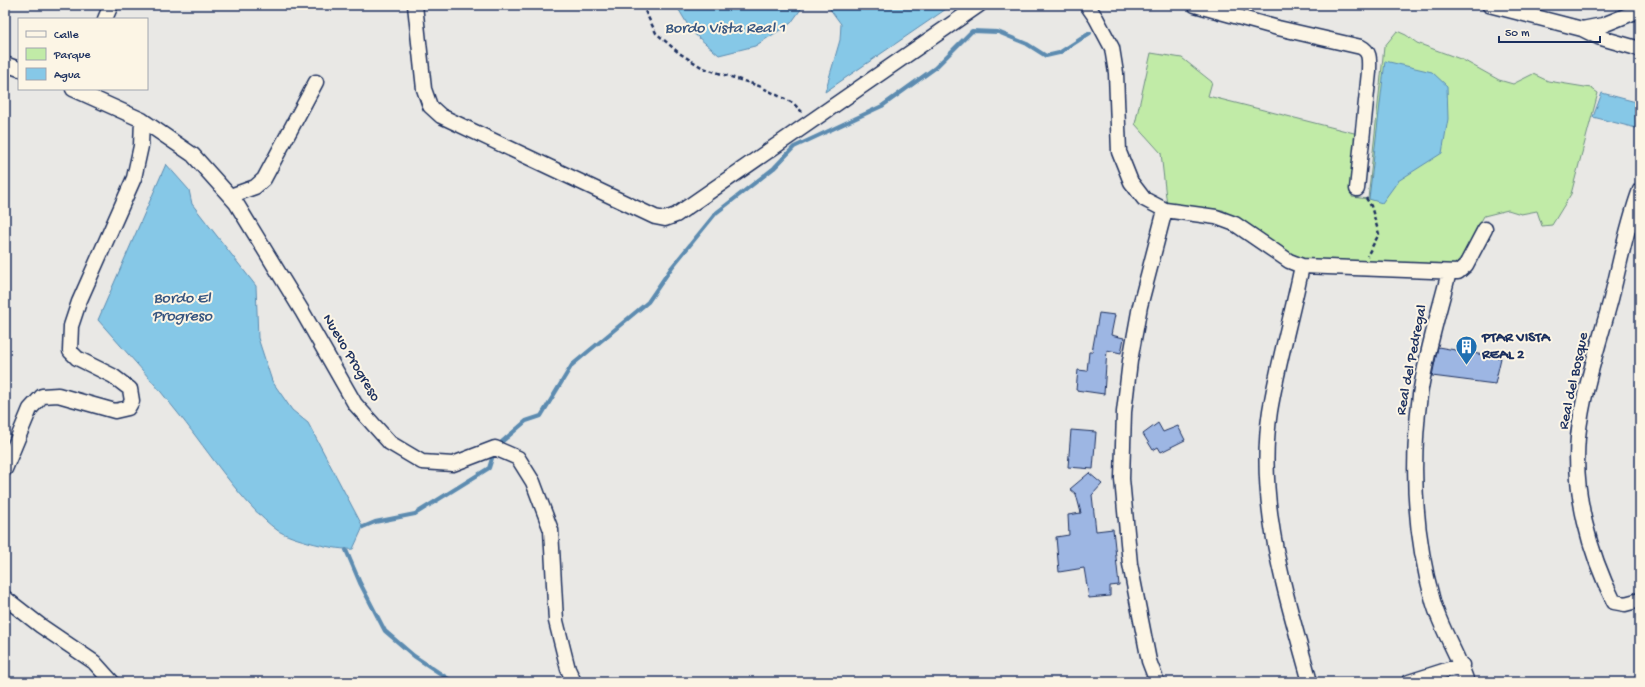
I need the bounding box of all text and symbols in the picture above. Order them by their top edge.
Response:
legend [18,18,148,90]
scale bar [1499,18,1600,44]
water label: Bordo Vista Real 1 [665,20,786,39]
text: 50 m [1505,27,1530,41]
text: Calle [54,29,79,43]
text: Parque [53,49,91,63]
text: Agua [54,69,81,83]
water label: Bordo El Progreso [152,290,213,327]
street label: Real del Pedregal [1392,303,1432,417]
street label: Nuevo Progreso [318,311,384,405]
place label: PTAR VISTA REAL 2 [1481,329,1551,364]
street label: Real del Bosque [1555,331,1593,431]
building icon: PTAR VISTA REAL 2 [1453,334,1479,367]

